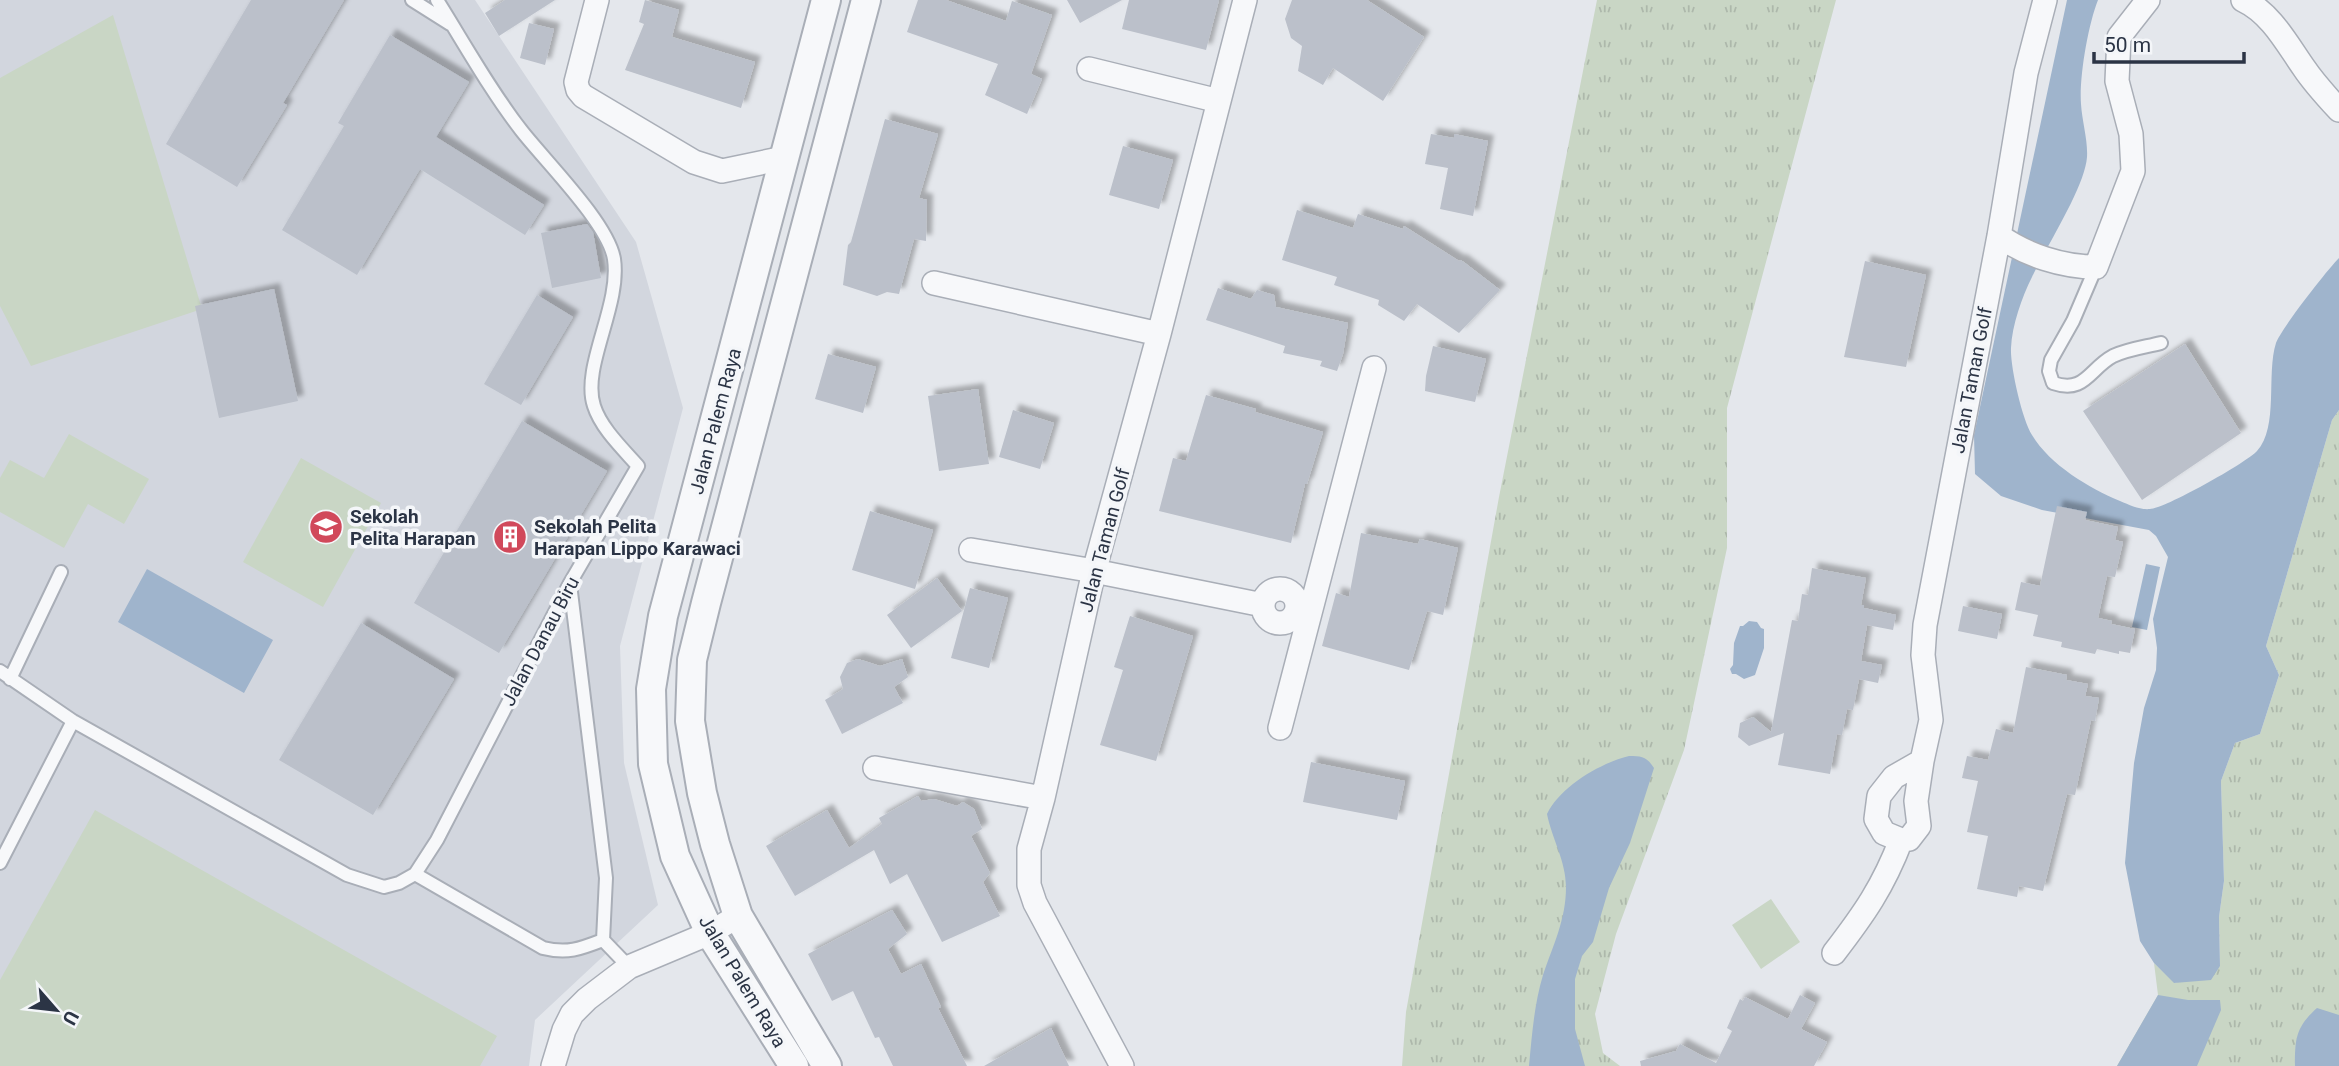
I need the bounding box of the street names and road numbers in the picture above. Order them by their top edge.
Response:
street label: Jalan Taman Golf [1946,305,1997,455]
street label: Jalan Palem Raya [685,346,746,497]
street label: Jalan Taman Golf [1074,465,1135,615]
street label: Jalan Danau Biru [497,573,584,710]
street label: Jalan Palem Raya [694,911,791,1052]

